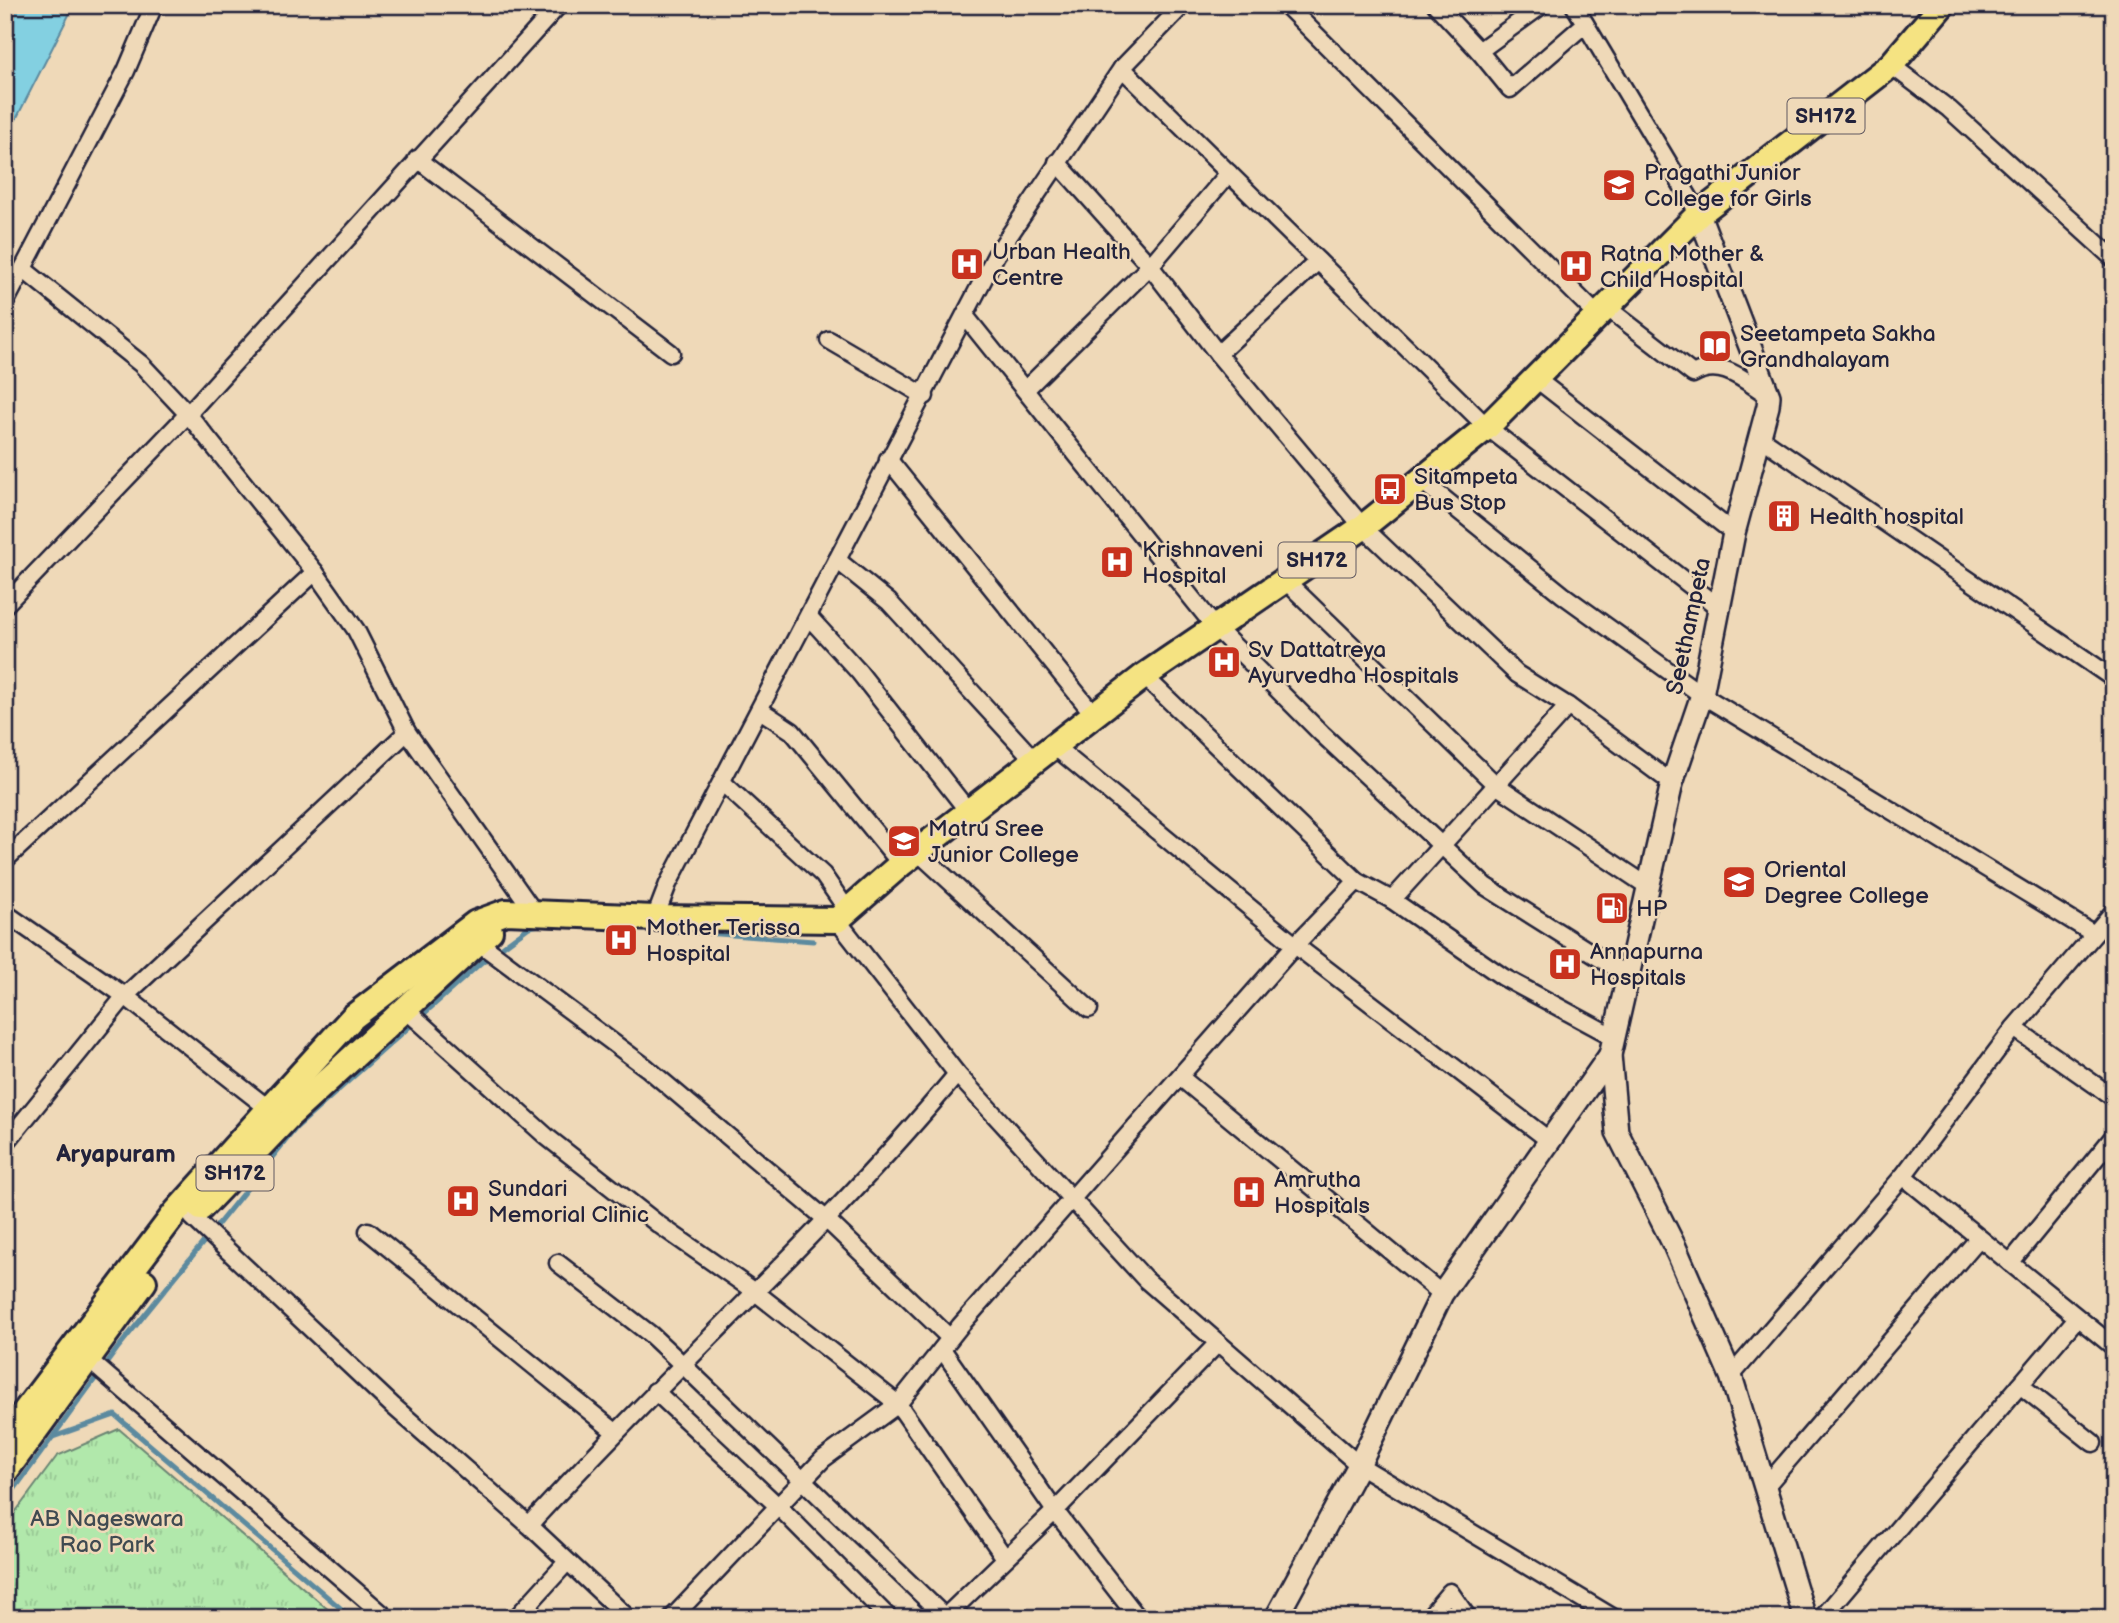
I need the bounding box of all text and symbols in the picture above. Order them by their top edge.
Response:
road number: SH172 [1787,99,1864,134]
place label: Pragathi Junior College for Girls [1644,159,1812,213]
school or university icon: Pragathi Junior College for Girls [1600,166,1638,204]
place label: Urban Health Centre [992,238,1131,292]
place label: Ratna Mother & Child Hospital [1600,240,1764,294]
hospital icon: Urban Health Centre [948,245,986,283]
hospital icon: Ratna Mother & Child Hospital [1557,247,1595,285]
place label: Seetampeta Sakha Grandhalayam [1740,320,1936,374]
library icon: Seetampeta Sakha Grandhalayam [1696,327,1734,365]
place label: Sitampeta Bus Stop [1414,463,1518,517]
bus stop icon: Sitampeta Bus Stop [1371,470,1409,508]
building icon: Health hospital [1765,497,1803,535]
place label: Health hospital [1809,503,1964,531]
place label: Krishnaveni Hospital [1142,536,1263,590]
road number: SH172 [1278,542,1356,578]
hospital icon: Krishnaveni Hospital [1098,543,1136,581]
street label: Seethampeta [1661,555,1717,697]
place label: Sv Dattatreya Ayurvedha Hospitals [1248,636,1459,690]
hospital icon: Sv Dattatreya Ayurvedha Hospitals [1205,643,1243,681]
place label: Matru Sree Junior College [928,815,1079,869]
school or university icon: Matru Sree Junior College [885,822,923,860]
place label: Oriental Degree College [1764,856,1929,910]
school or university icon: Oriental Degree College [1720,863,1758,901]
fuel station icon: HP [1593,889,1631,927]
place label: HP [1636,895,1668,923]
place label: Mother Terissa Hospital [646,914,800,968]
hospital icon: Mother Terissa Hospital [602,921,640,959]
place label: Annapurna Hospitals [1590,938,1703,992]
hospital icon: Annapurna Hospitals [1546,945,1584,983]
district label: Aryapuram [55,1140,176,1169]
road number: SH172 [196,1156,274,1190]
place label: Amrutha Hospitals [1274,1166,1370,1220]
hospital icon: Amrutha Hospitals [1230,1173,1268,1211]
place label: Sundari Memorial Clinic [488,1175,649,1229]
hospital icon: Sundari Memorial Clinic [444,1182,482,1220]
park label: AB Nageswara Rao Park [30,1505,184,1559]

